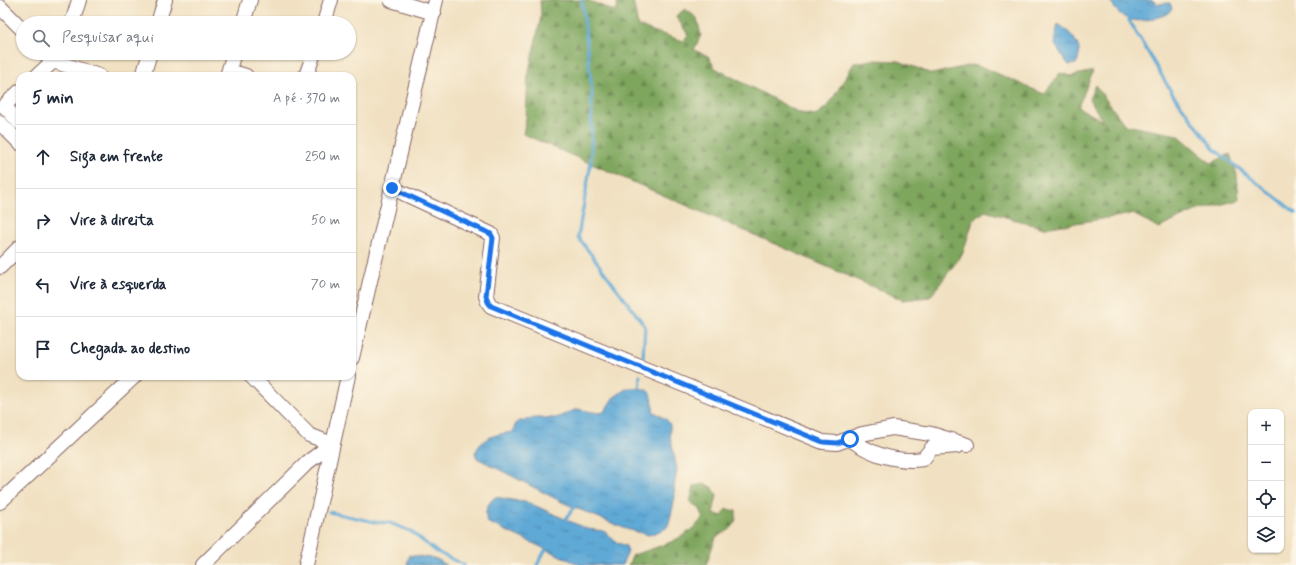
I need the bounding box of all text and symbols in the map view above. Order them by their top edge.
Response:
search box [16,16,356,60]
icon: search [30,27,52,49]
text: Pesquisar aqui [62,28,154,48]
text: 5 min [32,87,74,109]
text: A pé · 370 m [273,90,340,107]
icon: ahead [32,146,54,168]
text: Siga em frente [70,147,163,167]
text: 250 m [305,148,340,165]
route end [383,179,401,197]
icon: right [32,210,54,232]
text: Vire à direita [70,211,154,231]
text: 50 m [311,212,340,229]
icon: left [32,274,54,296]
text: Vire à esquerda [70,275,166,295]
text: 70 m [311,276,340,293]
icon: arrive [32,338,54,360]
text: Chegada ao destino [70,339,190,359]
map controls [1248,409,1284,553]
button: + [1248,409,1284,445]
route start [841,430,859,448]
button: − [1248,445,1284,481]
button: locate [1248,481,1284,517]
button: layers [1248,517,1284,553]

